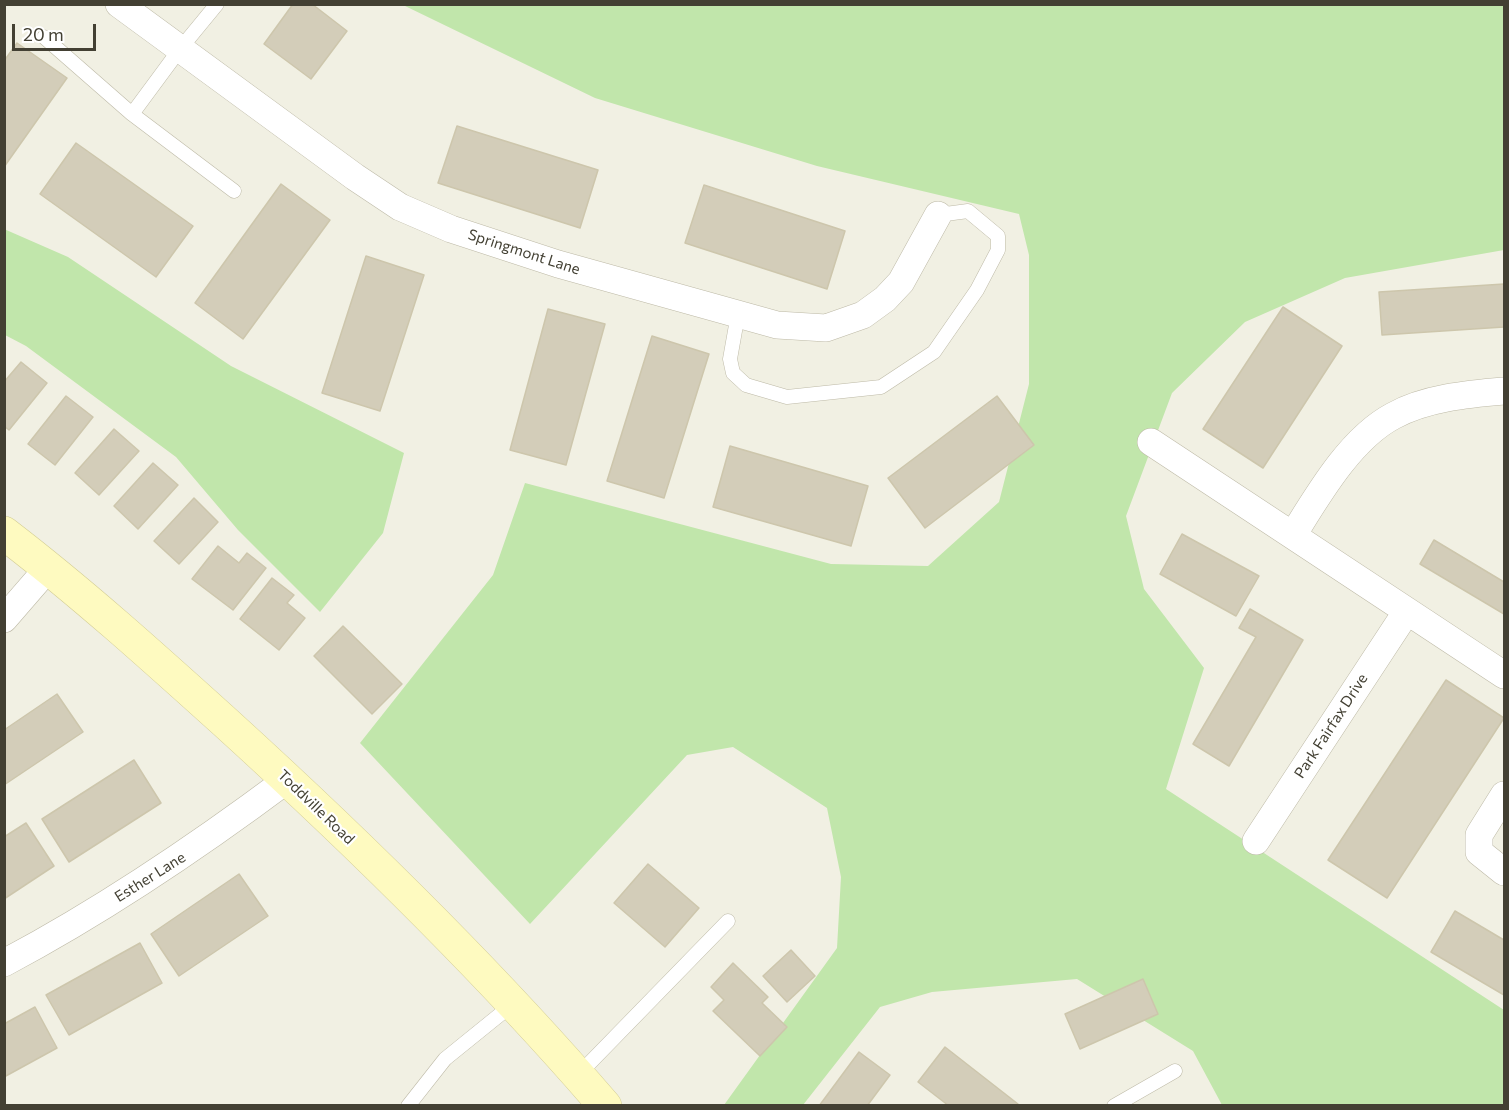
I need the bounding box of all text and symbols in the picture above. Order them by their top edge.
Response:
scale bar [15,12,99,50]
text: 20 m [23,23,64,45]
street label: Springmont Lane [466,225,582,279]
street label: Park Fairfax Drive [1291,670,1371,782]
street label: Toddville Road [274,766,358,848]
street label: Esther Lane [111,848,189,906]

